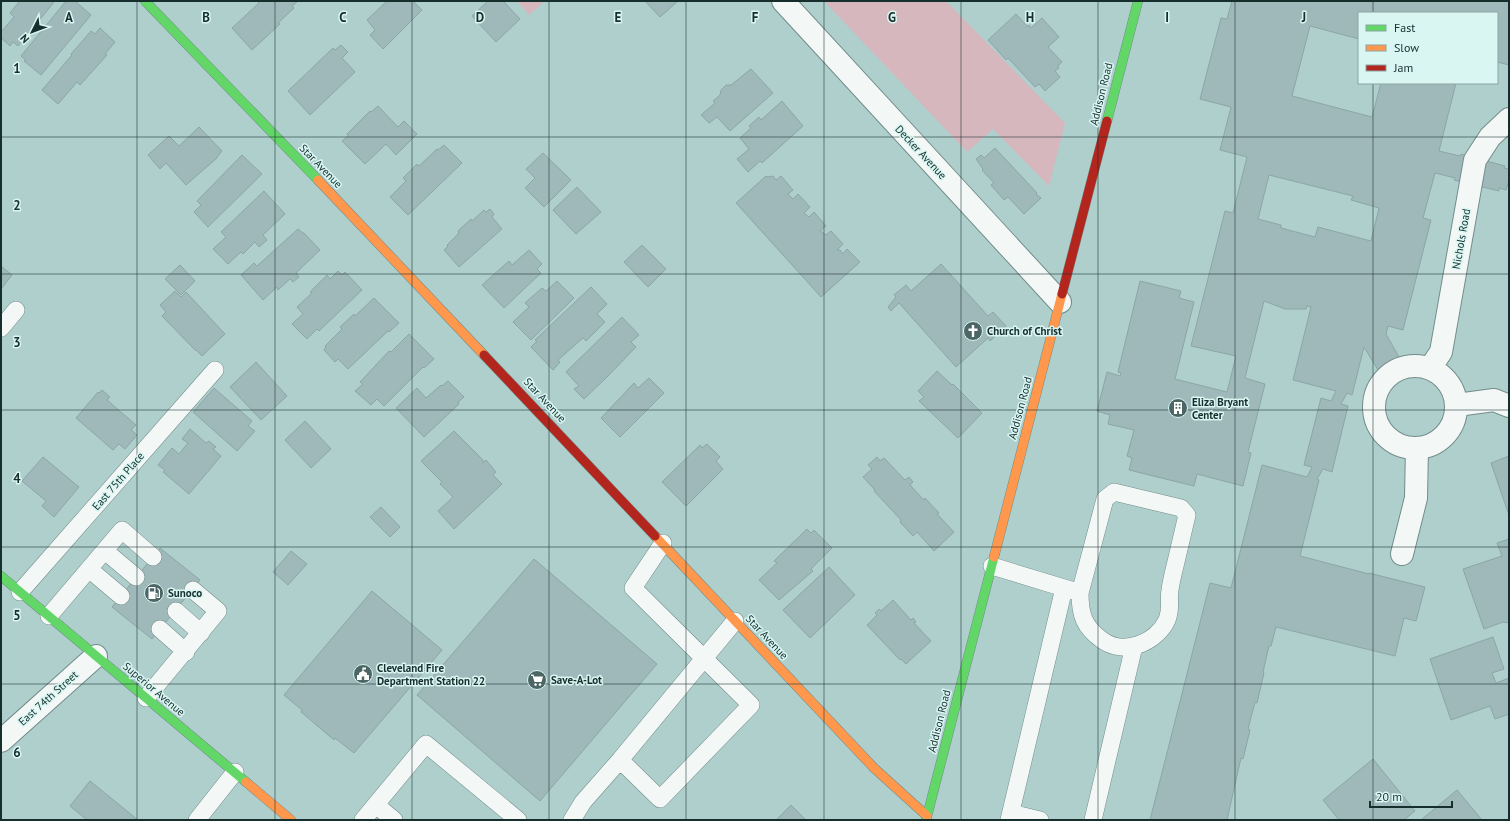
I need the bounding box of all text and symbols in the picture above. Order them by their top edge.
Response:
text: A [65,9,73,26]
text: B [202,9,210,26]
text: C [339,9,347,26]
text: D [476,9,484,26]
text: E [615,9,622,26]
text: F [752,9,759,26]
text: G [888,9,896,26]
text: H [1026,9,1034,26]
text: I [1165,9,1169,26]
text: J [1301,9,1306,26]
north arrow [12,12,52,52]
legend [1358,12,1498,84]
text: Fast [1394,20,1415,35]
text: N [17,31,32,46]
text: Slow [1394,40,1419,55]
text: 1 [13,60,21,77]
text: Jam [1393,60,1413,75]
street label: Addison Road [1086,61,1116,127]
street label: Decker Avenue [892,122,950,182]
street label: Star Avenue [297,141,346,191]
text: 2 [13,197,21,214]
street label: Nichols Road [1449,208,1473,270]
church icon: Church of Christ [962,320,984,342]
place label: Church of Christ [987,324,1062,338]
text: 3 [13,334,21,351]
street label: Star Avenue [521,375,569,425]
street label: Addison Road [1005,375,1035,441]
place label: Eliza Bryant Center [1192,395,1248,422]
building icon: Eliza Bryant Center [1167,397,1189,419]
street label: East 75th Place [89,449,147,513]
text: 4 [13,470,21,487]
fuel station icon: Sunoco [143,582,165,604]
place label: Sunoco [168,586,202,600]
text: 5 [13,607,21,624]
street label: Star Avenue [743,612,791,662]
street label: Superior Avenue [120,659,188,719]
place label: Cleveland Fire Department Station 22 [377,661,485,688]
public building icon: Cleveland Fire Department Station 22 [352,663,374,685]
street label: East 74th Street [15,667,81,728]
supermarket icon: Save-A-Lot [526,669,548,691]
place label: Save-A-Lot [551,673,602,687]
street label: Addison Road [924,688,954,754]
text: 6 [13,744,21,761]
scale bar [1370,783,1452,809]
text: 20 m [1376,789,1402,804]

